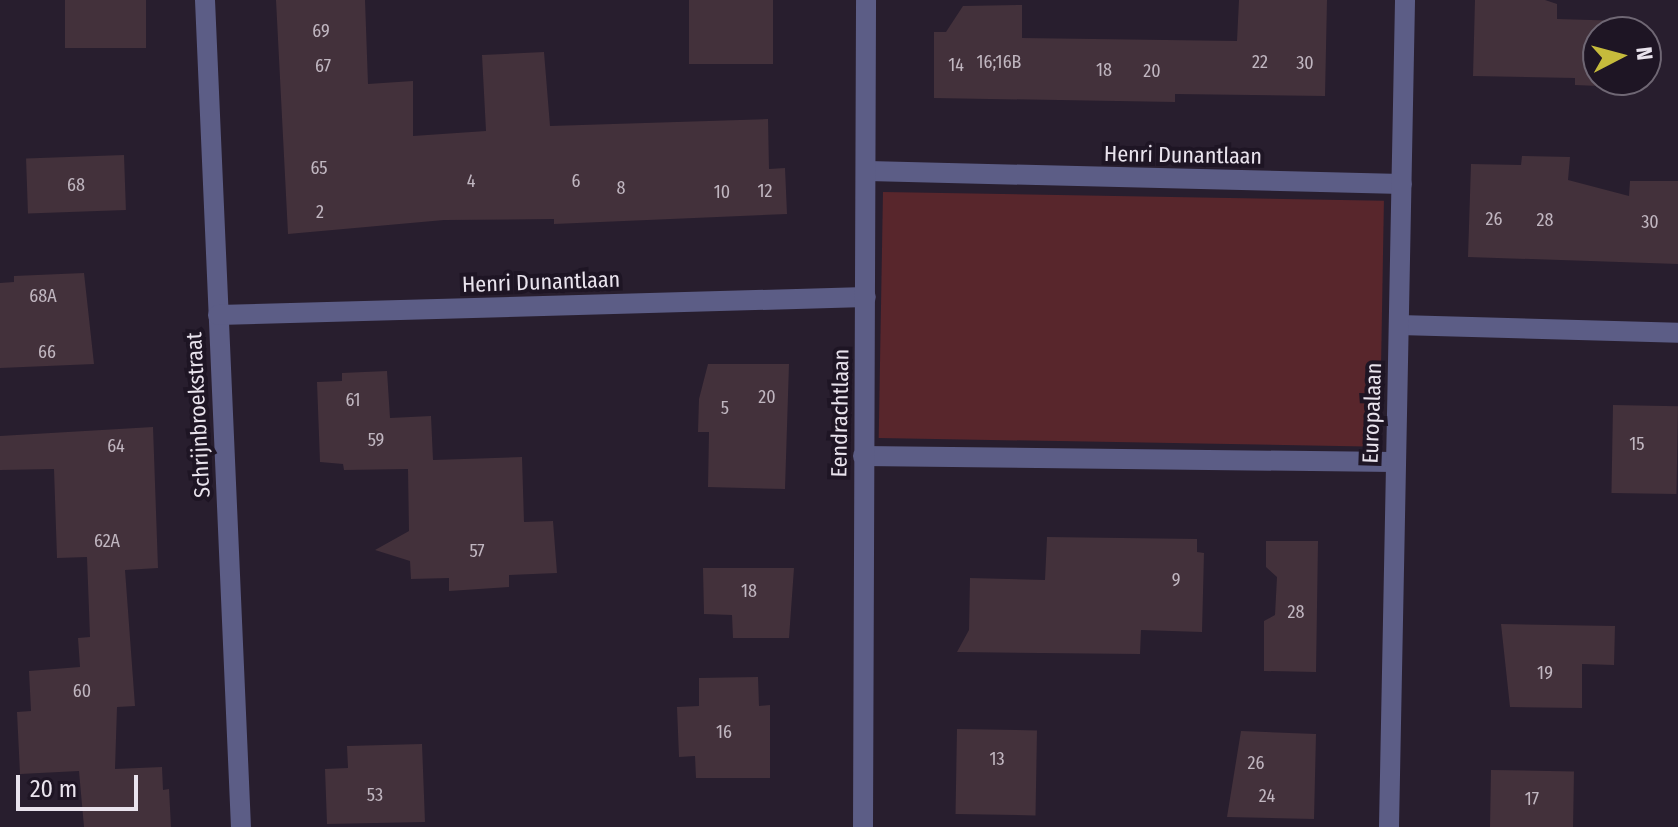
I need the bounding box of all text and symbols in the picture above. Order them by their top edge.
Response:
north arrow [1582,16,1662,96]
house number: 69 [312,20,330,42]
text: N [1630,46,1658,62]
house number: 16;16B [977,51,1021,73]
house number: 22 [1252,51,1268,73]
house number: 30 [1296,52,1314,74]
house number: 14 [948,54,964,76]
house number: 67 [315,55,331,77]
house number: 18 [1096,59,1112,81]
house number: 20 [1143,60,1161,82]
street label: Henri Dunantlaan [1104,140,1262,170]
house number: 65 [310,157,328,179]
house number: 4 [467,170,475,192]
house number: 6 [572,170,580,192]
house number: 68 [67,174,85,196]
house number: 8 [617,177,625,199]
house number: 12 [758,180,772,202]
house number: 10 [714,181,730,203]
house number: 2 [316,201,324,223]
house number: 26 [1486,208,1502,230]
house number: 28 [1537,209,1553,231]
house number: 30 [1641,211,1659,233]
street label: Henri Dunantlaan [462,266,620,298]
house number: 68A [29,285,57,307]
street label: Schrijnbroekstraat [180,331,216,499]
house number: 66 [38,341,56,363]
street label: Eendrachtlaan [826,348,854,478]
street label: Europalaan [1357,362,1387,464]
house number: 20 [758,386,776,408]
house number: 61 [345,389,361,411]
house number: 5 [721,397,729,419]
house number: 59 [368,429,384,451]
house number: 15 [1629,433,1645,455]
house number: 64 [107,435,125,457]
house number: 62A [94,530,120,552]
house number: 57 [469,540,485,562]
house number: 9 [1172,569,1180,591]
house number: 18 [741,580,757,602]
house number: 28 [1288,601,1304,623]
house number: 19 [1537,662,1553,684]
house number: 60 [73,680,91,702]
house number: 16 [716,721,732,743]
house number: 13 [989,748,1005,770]
house number: 26 [1248,752,1264,774]
scale bar [20,759,142,809]
text: 20 m [30,775,77,803]
house number: 53 [367,784,383,806]
house number: 24 [1259,785,1275,807]
house number: 17 [1525,788,1539,810]

